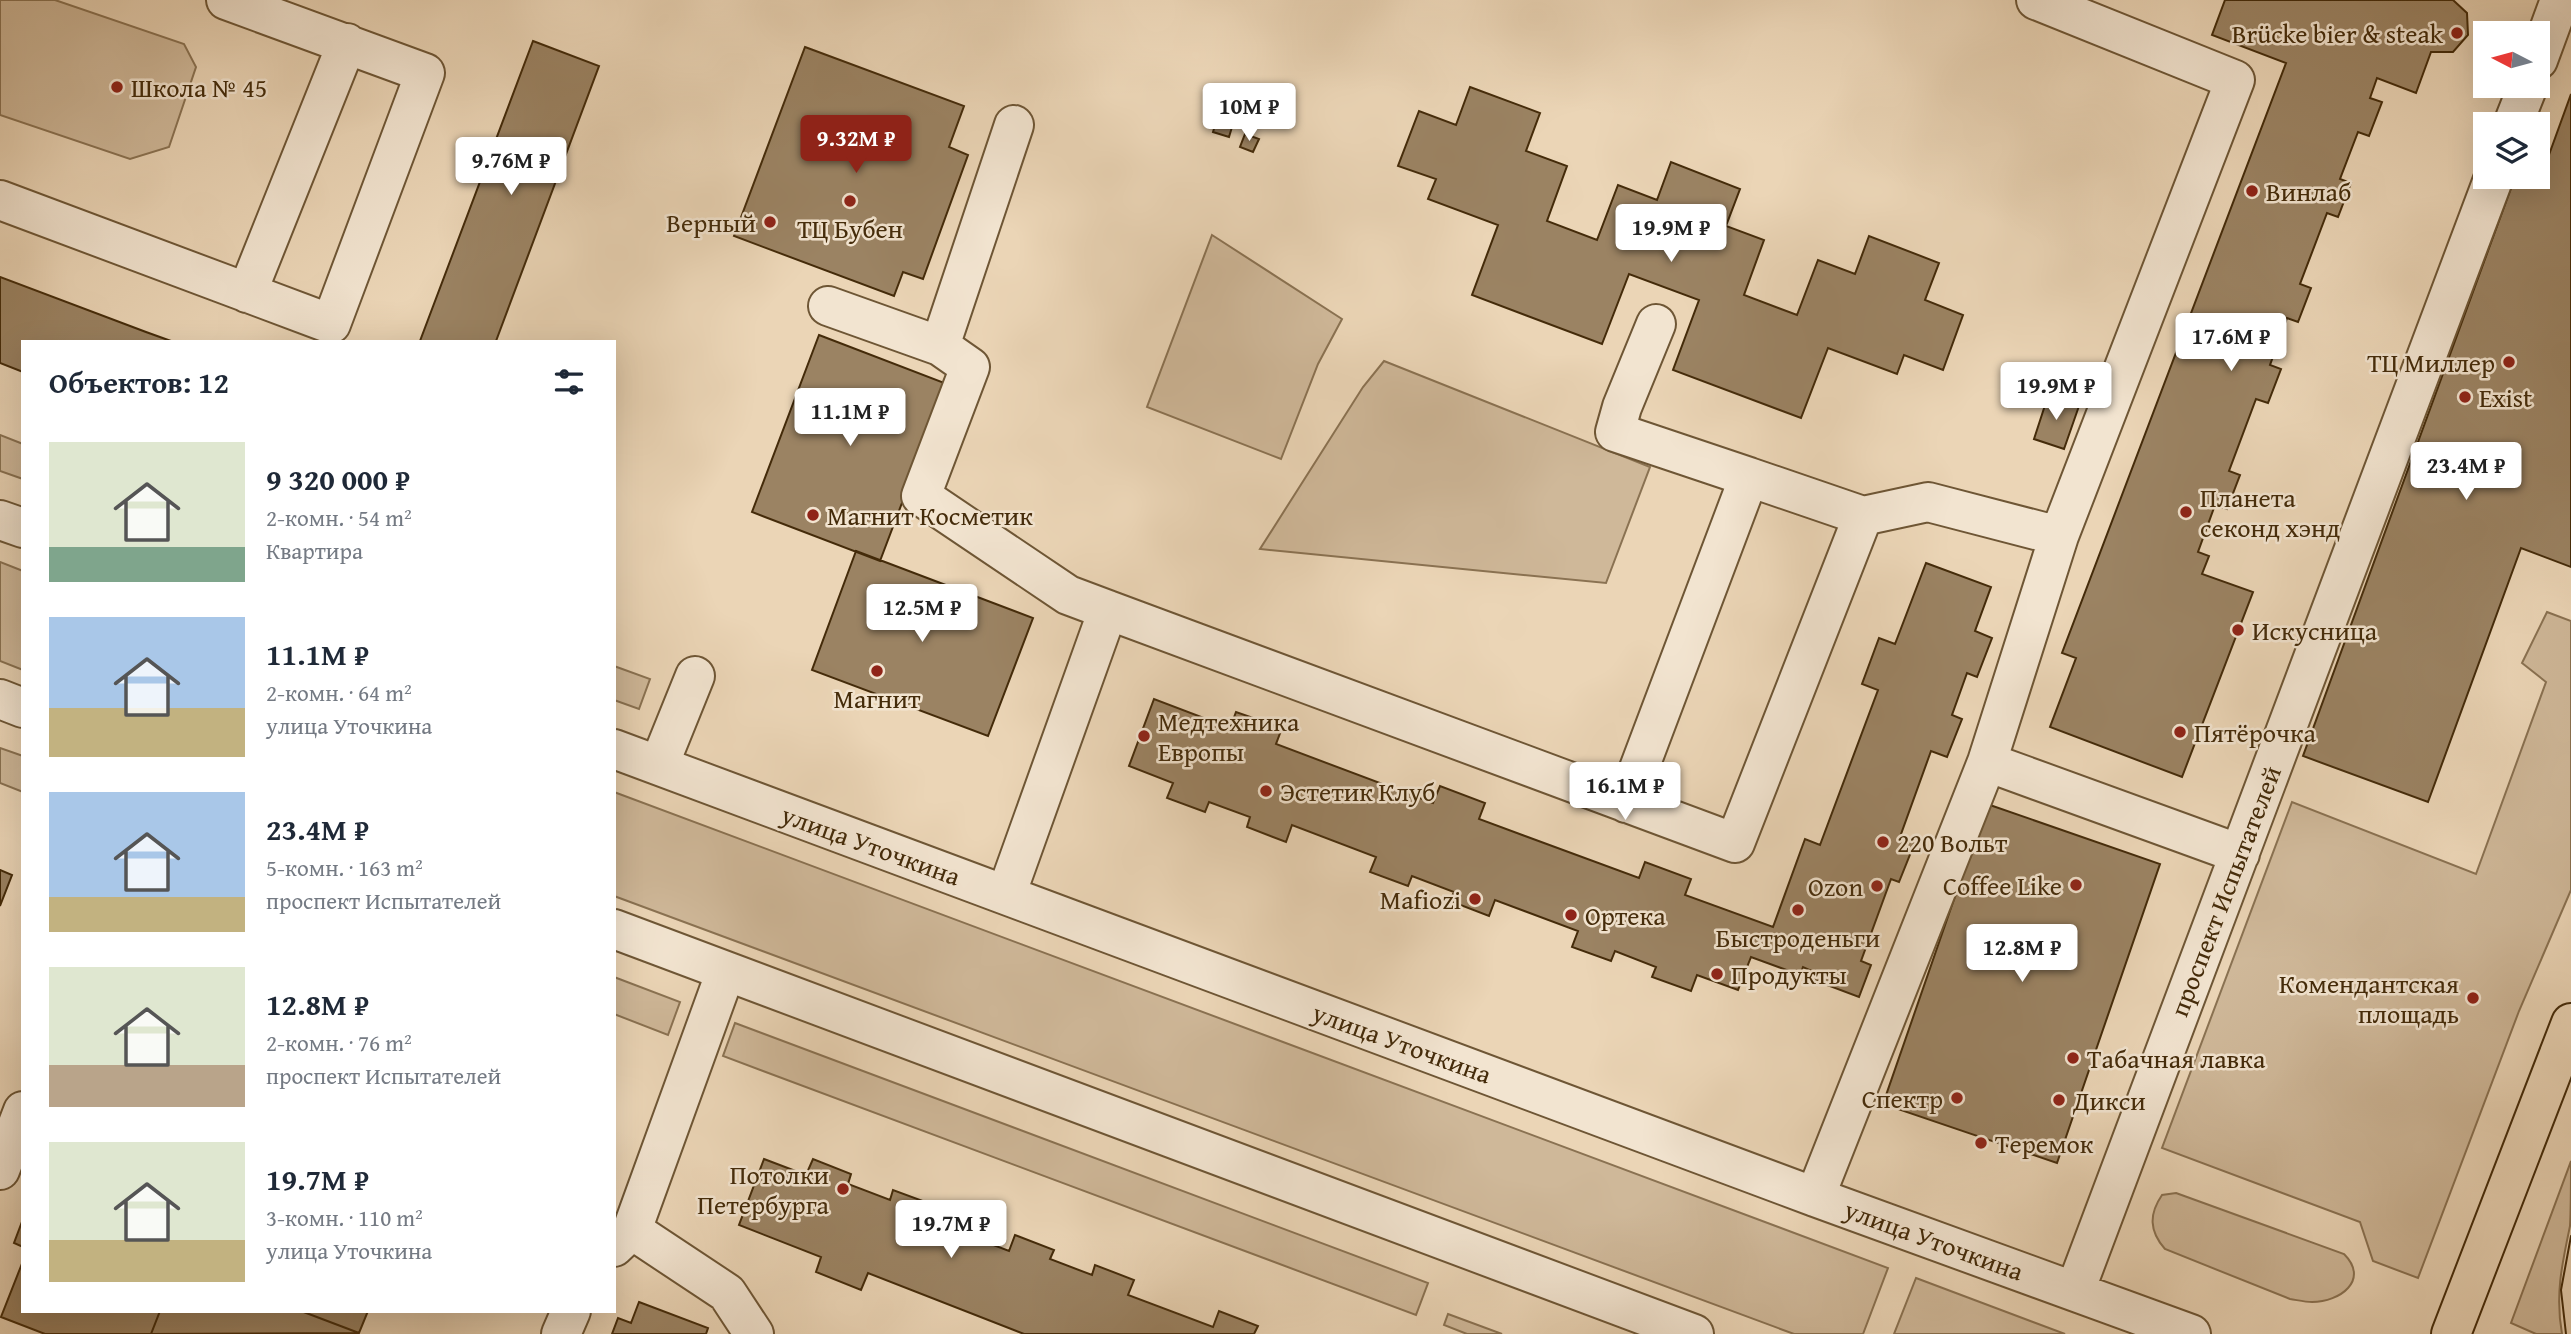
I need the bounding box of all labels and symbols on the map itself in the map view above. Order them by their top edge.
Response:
place label: Brücke bier & steak [2232,14,2444,53]
north arrow [2473,21,2550,98]
marker: Brücke bier & steak [2449,25,2465,41]
place label: Школа № 45 [131,68,267,107]
marker: Школа № 45 [109,79,125,95]
pin: 10M ₽ [1200,83,1298,143]
pin: 9.32M ₽ [791,116,921,175]
pin: 9.76M ₽ [446,138,576,197]
place label: Винлаб [2266,172,2351,211]
marker: Винлаб [2244,183,2260,199]
marker: ТЦ Бубен [842,193,858,209]
place label: Верный [666,203,756,242]
pin: 19.9M ₽ [1606,204,1736,264]
place label: ТЦ Бубен [797,209,903,248]
marker: Верный [762,214,778,230]
pin: 17.6M ₽ [2166,314,2296,373]
place label: ТЦ Миллер [2367,343,2495,382]
marker: ТЦ Миллер [2501,354,2517,370]
pin: 19.9M ₽ [1991,362,2121,422]
place label: Exist [2479,378,2532,417]
pin: 11.1M ₽ [785,388,915,448]
marker: Exist [2457,389,2473,405]
pin: 23.4M ₽ [2401,442,2531,502]
place label: Планета секонд хэнд [2200,478,2340,547]
place label: Магнит Косметик [827,496,1033,535]
marker: Планета секонд хэнд [2178,504,2194,520]
marker: Магнит Косметик [805,507,821,523]
pin: 12.5M ₽ [857,584,987,644]
place label: Искусница [2252,611,2378,650]
marker: Искусница [2230,622,2246,638]
marker: Магнит [869,663,885,679]
place label: Магнит [834,679,921,718]
place label: Медтехника Европы [1158,702,1300,771]
place label: Пятёрочка [2194,713,2316,752]
marker: Пятёрочка [2172,724,2188,740]
marker: Медтехника Европы [1136,728,1152,744]
street label: проспект Испытателей [2159,760,2291,1022]
pin: 16.1M ₽ [1560,762,1690,822]
place label: Эстетик Клуб [1280,772,1435,811]
marker: Эстетик Клуб [1258,783,1274,799]
street label: улица Уточкина [775,794,967,896]
place label: 220 Вольт [1897,823,2008,862]
marker: 220 Вольт [1875,834,1891,850]
place label: Coffee Like [1943,866,2062,905]
place label: Ozon [1808,867,1863,906]
marker: Coffee Like [2068,877,2084,893]
marker: Ozon [1869,878,1885,894]
place label: Mafiozi [1380,880,1461,919]
marker: Mafiozi [1467,891,1483,907]
place label: Ортека [1585,896,1666,935]
marker: Быстроденьги [1790,902,1806,918]
marker: Ортека [1563,907,1579,923]
place label: Быстроденьги [1716,918,1880,957]
pin: 12.8M ₽ [1957,925,2087,984]
place label: Продукты [1731,955,1847,994]
place label: Комендантская площадь [2279,964,2459,1033]
marker: Продукты [1709,966,1725,982]
marker: Комендантская площадь [2465,990,2481,1006]
street label: улица Уточкина [1306,992,1498,1094]
place label: Табачная лавка [2087,1039,2266,1078]
marker: Табачная лавка [2065,1050,2081,1066]
place label: Спектр [1862,1079,1943,1118]
place label: Дикси [2072,1081,2146,1120]
marker: Спектр [1949,1090,1965,1106]
marker: Дикси [2051,1092,2067,1108]
place label: Теремок [1995,1124,2094,1163]
marker: Теремок [1973,1135,1989,1151]
place label: Потолки Петербурга [697,1155,830,1224]
marker: Потолки Петербурга [835,1181,851,1197]
street label: улица Уточкина [1838,1189,2030,1291]
pin: 19.7M ₽ [886,1200,1016,1260]

